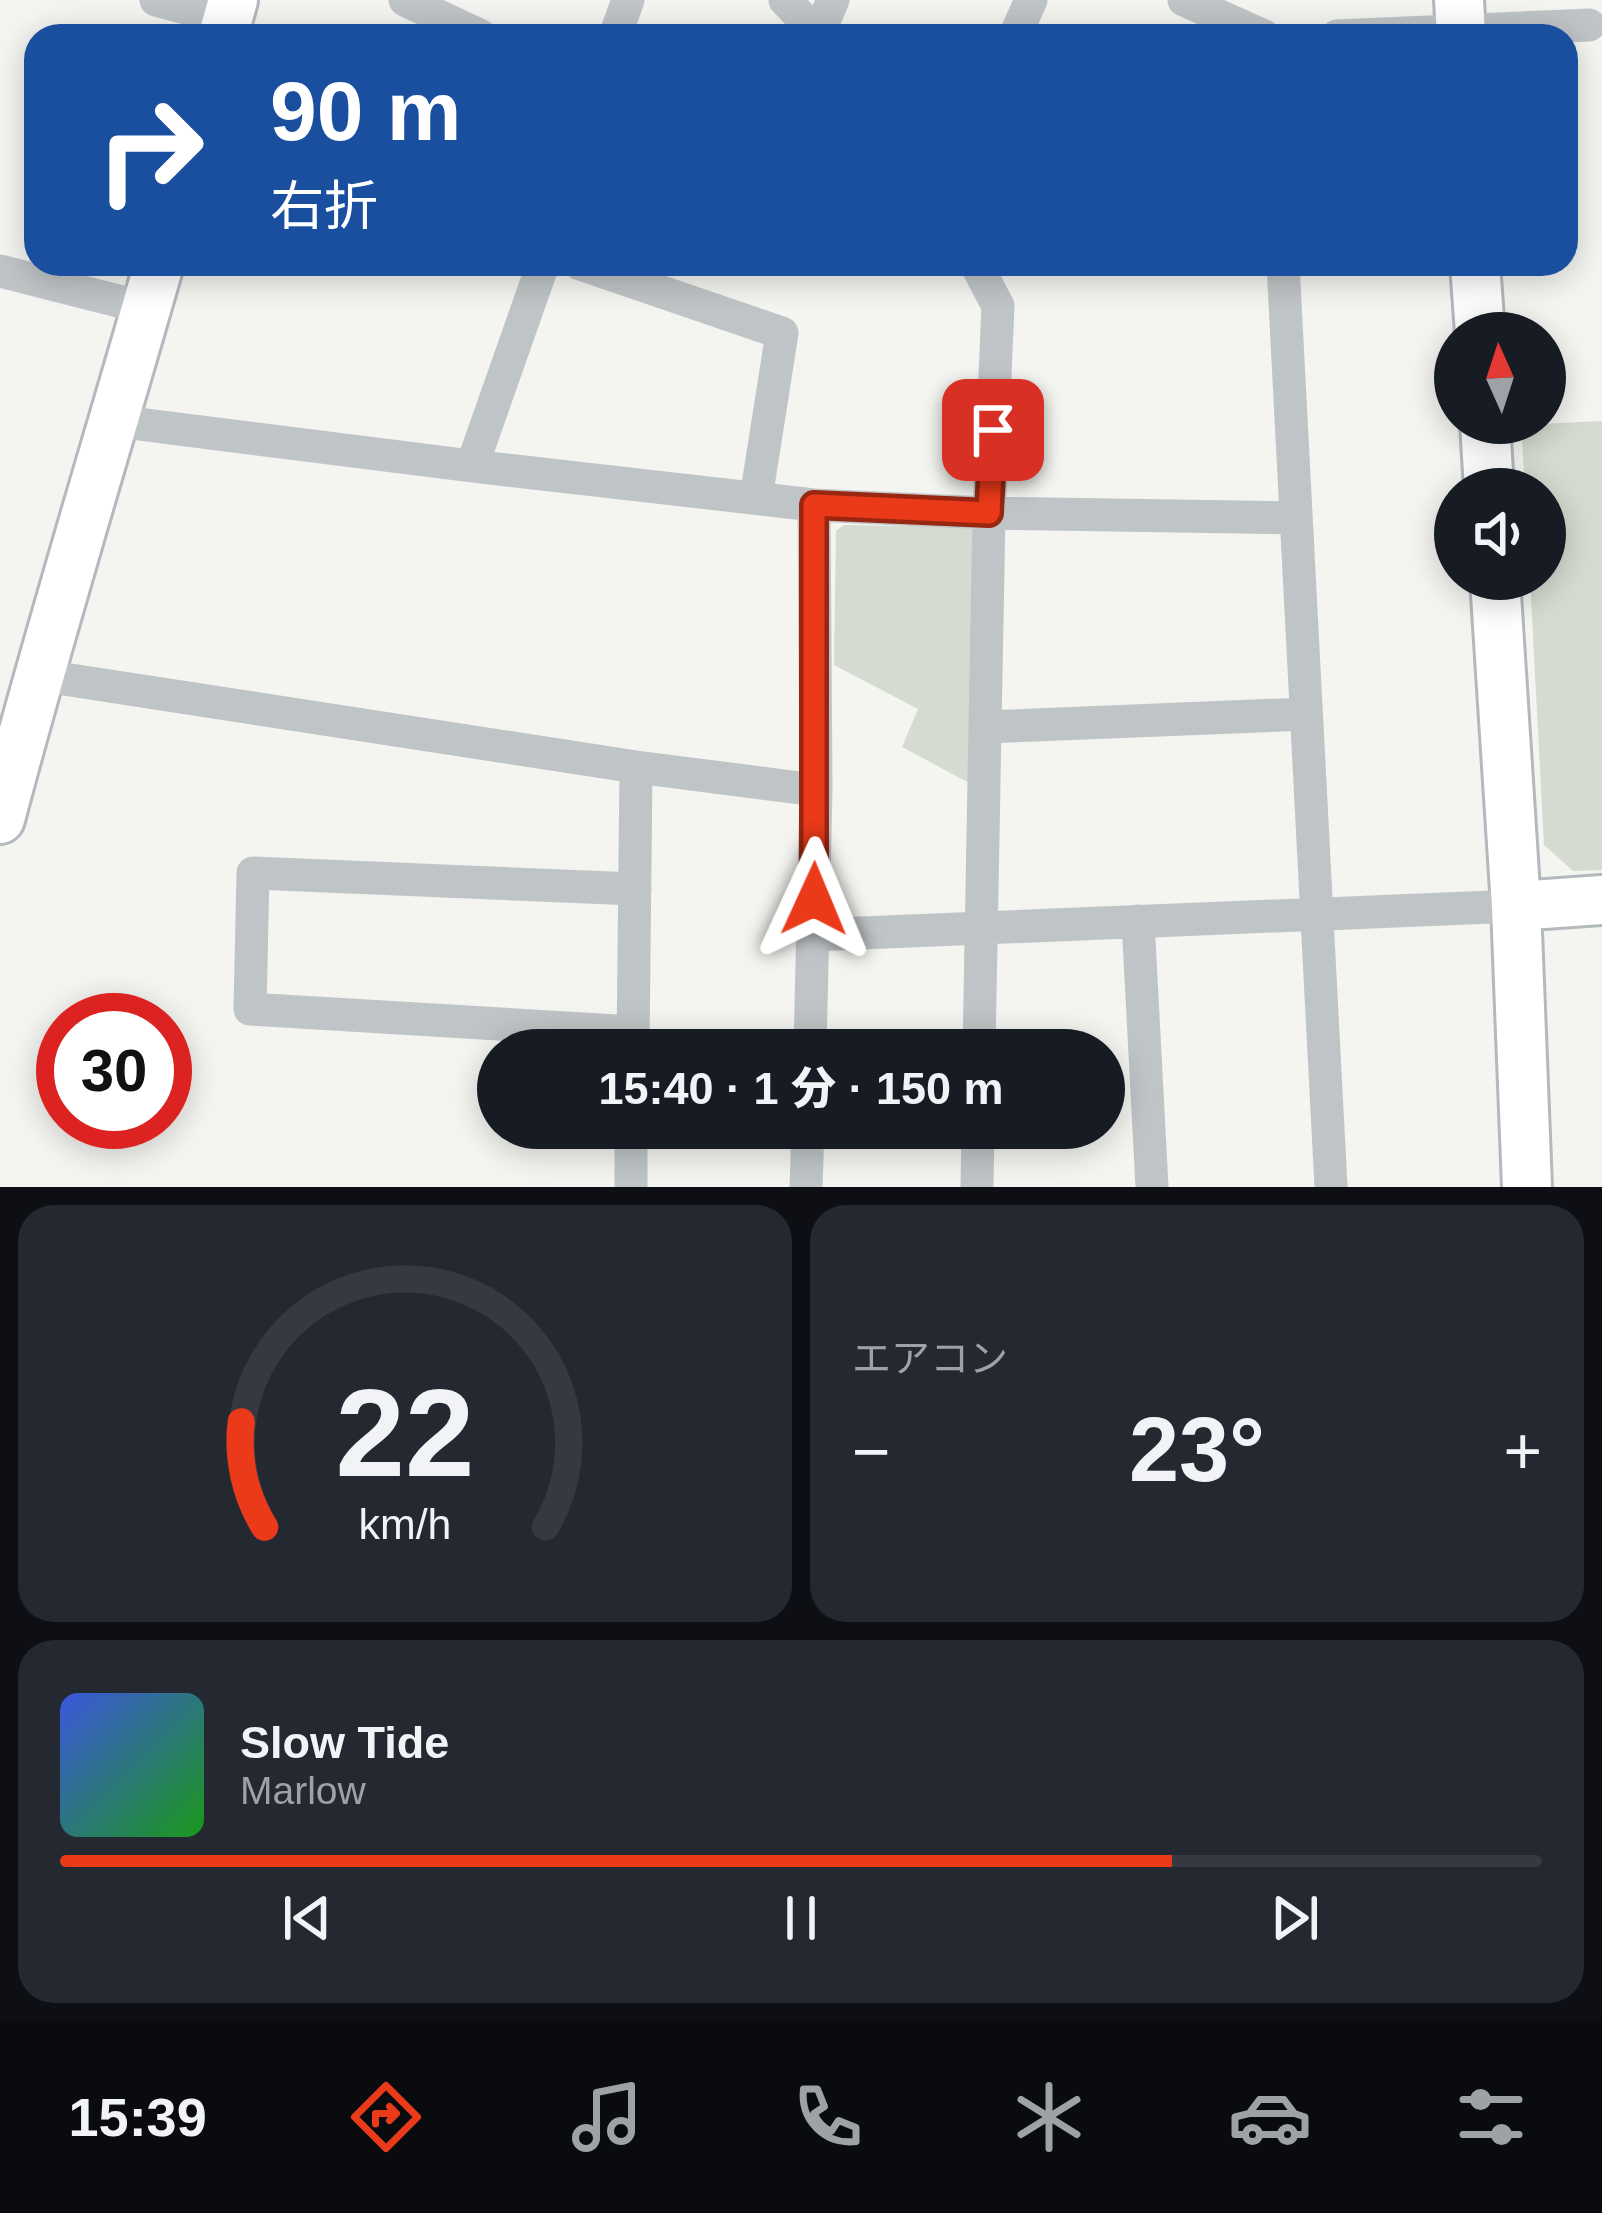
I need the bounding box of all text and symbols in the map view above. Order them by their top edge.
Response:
text: 90 m [270,64,461,158]
icon: right [72,72,228,228]
text: 右折 [270,176,378,236]
north arrow [1434,312,1566,444]
map controls [1434,312,1566,600]
pin [942,379,1044,481]
icon: arrive [960,397,1026,463]
button: sound [1434,468,1566,600]
position arrow [751,836,877,962]
speed limit sign: 30 [36,993,192,1149]
text: 15:40 · 1 分 · 150 m [598,1063,1004,1114]
text: エアコン [852,1337,1008,1380]
text: 22 [336,1363,474,1502]
text: 23° [1129,1400,1265,1500]
text: − [852,1414,891,1488]
text: + [1503,1414,1542,1488]
text: km/h [359,1499,451,1547]
text: Slow Tide [240,1717,449,1768]
text: Marlow [240,1769,366,1812]
icon: previous [274,1885,340,1951]
icon: pause [768,1885,834,1951]
icon: next [1262,1885,1328,1951]
icon: directions [344,2075,428,2159]
icon: music [565,2075,649,2159]
icon: phone [786,2075,870,2159]
icon: climate [1007,2075,1091,2159]
icon: car [1228,2075,1312,2159]
icon: filters [1449,2075,1533,2159]
text: 15:39 [69,2087,207,2147]

